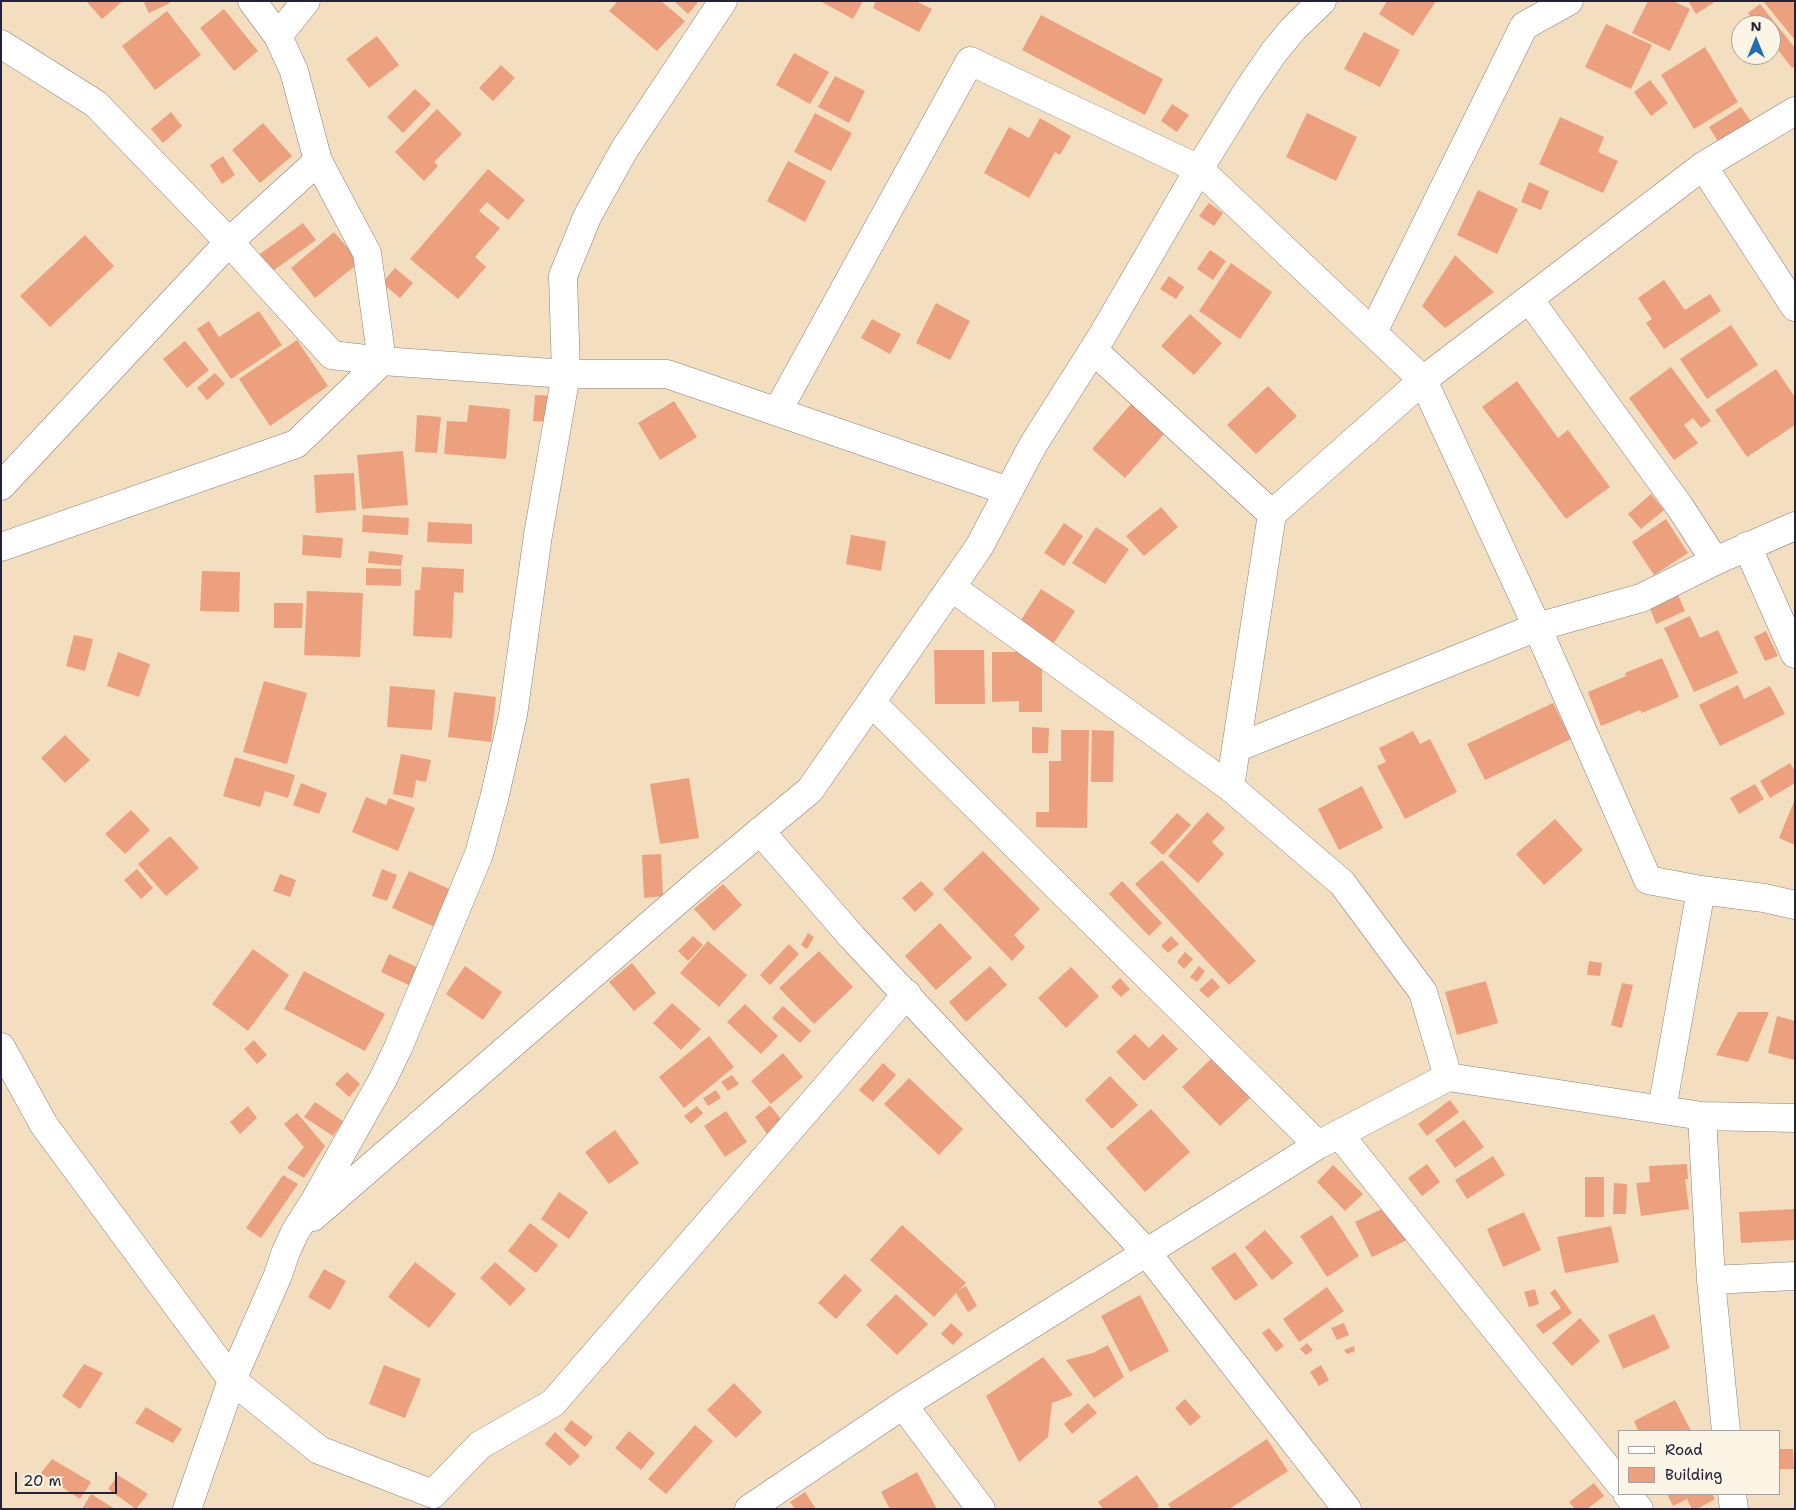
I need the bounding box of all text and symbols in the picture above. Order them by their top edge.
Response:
north arrow [1731,15,1781,65]
text: N [1750,17,1762,35]
legend [1618,1430,1781,1495]
text: Road [1665,1440,1703,1460]
scale bar [18,1462,120,1494]
text: Building [1665,1465,1722,1485]
text: 20 m [23,1471,62,1491]

